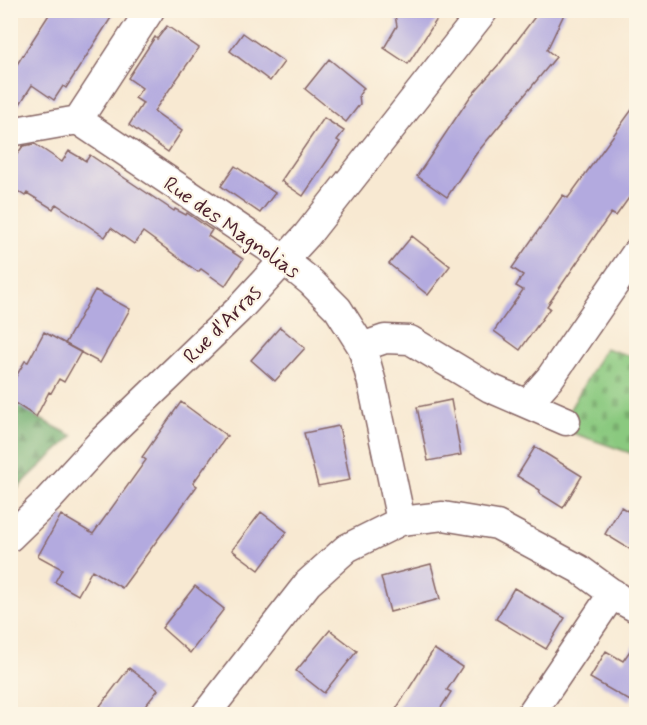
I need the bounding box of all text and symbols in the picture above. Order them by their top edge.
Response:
street label: Rue des Magnolias [158,170,305,285]
street label: Rue d'Arras [177,279,268,370]

